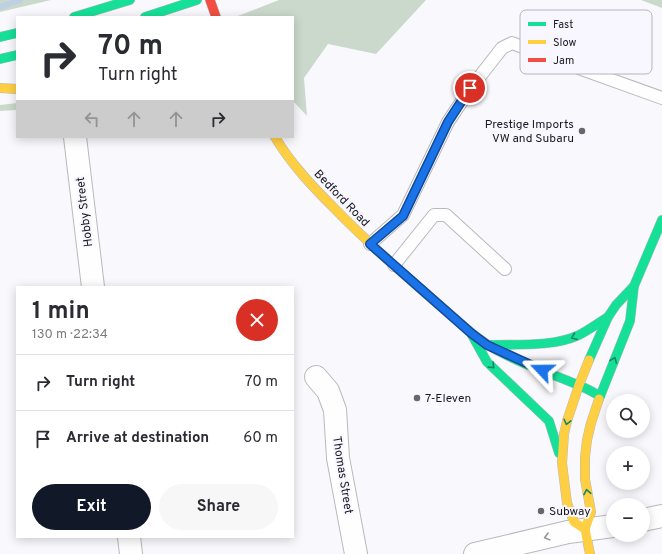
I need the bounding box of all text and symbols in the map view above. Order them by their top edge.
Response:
legend [520,10,652,74]
text: Fast [553,18,573,32]
text: 70 m [98,29,163,65]
icon: right [32,32,84,84]
text: Slow [553,36,576,50]
text: Jam [553,54,574,68]
text: Turn right [98,64,178,87]
pin [453,71,487,105]
icon: arrive [459,77,481,99]
icon: left [81,108,103,130]
icon: ahead [123,108,145,130]
icon: ahead [165,108,187,130]
icon: right [207,108,229,130]
place label: Prestige Imports VW and Subaru [485,117,574,147]
marker: Prestige Imports VW and Subaru [577,126,587,136]
street label: Bedford Road [310,167,373,231]
street label: Hobby Street [73,176,97,248]
text: 1 min [32,297,90,327]
button: close [236,299,278,341]
text: 130 m · 22:34 [32,327,108,343]
one-way arrow [571,332,578,340]
position arrow [521,349,563,391]
one-way arrow [610,356,618,363]
one-way arrow [487,361,495,369]
icon: right [32,372,54,394]
text: Turn right [66,373,135,392]
text: 70 m [245,373,278,392]
place label: 7-Eleven [425,391,471,407]
marker: 7-Eleven [412,393,422,403]
map controls [606,394,650,542]
button: search [606,394,650,438]
one-way arrow [563,419,572,426]
icon: arrive [32,428,54,450]
text: Arrive at destination [66,429,209,448]
text: 60 m [243,429,278,448]
street label: Thomas Street [328,435,356,515]
button: + [606,446,650,490]
button: Exit [32,484,151,530]
button: Share [159,484,278,530]
one-way arrow [584,489,592,495]
button: − [606,498,650,542]
place label: Subway [549,504,591,520]
marker: Subway [536,506,546,516]
one-way arrow [544,532,551,541]

